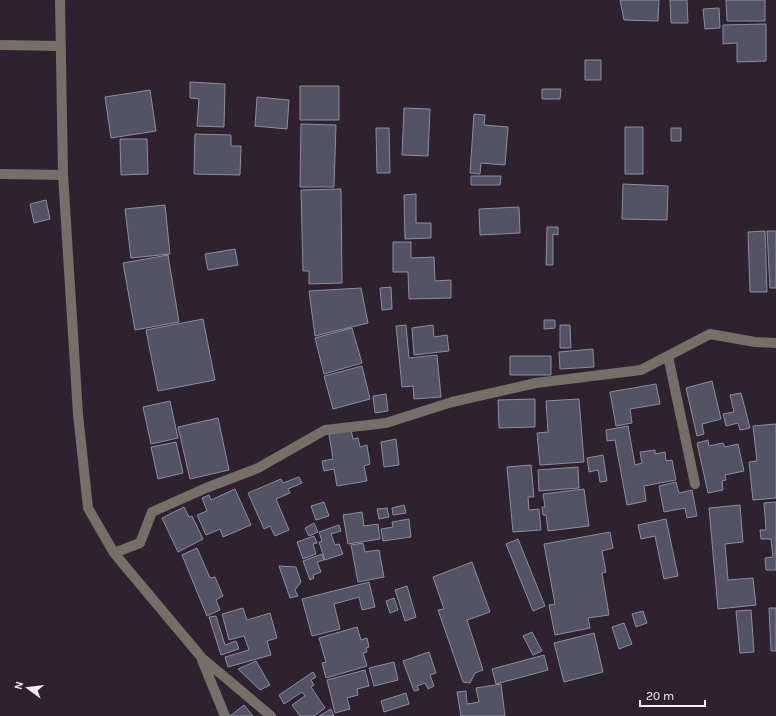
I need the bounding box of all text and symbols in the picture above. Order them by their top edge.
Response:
north arrow [8,668,48,708]
text: N [12,680,26,691]
scale bar [640,682,705,708]
text: 20 m [646,689,674,703]

